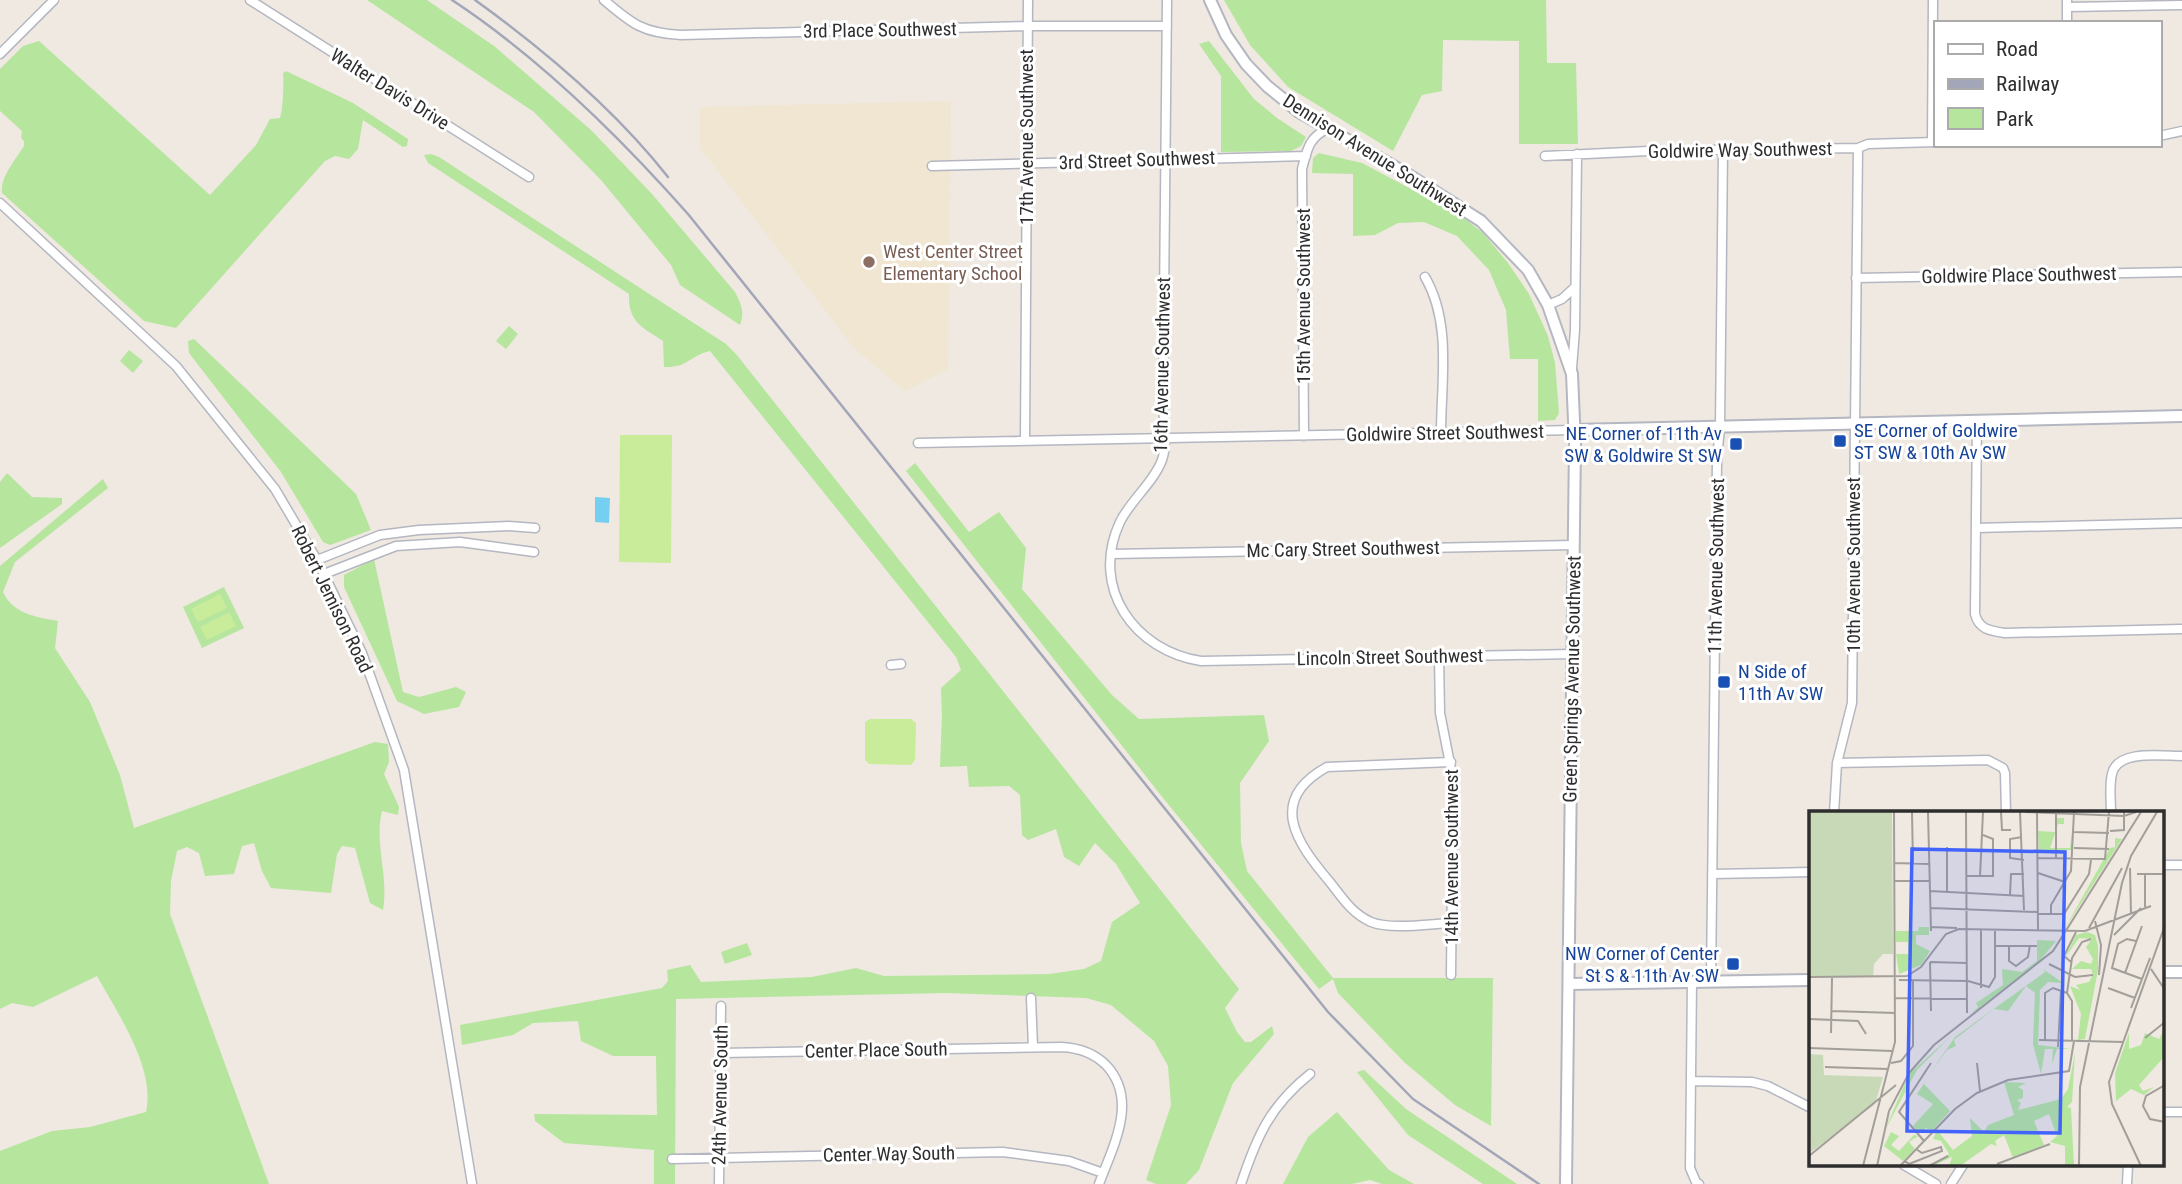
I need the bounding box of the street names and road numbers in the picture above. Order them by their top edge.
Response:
street label: 3rd Place Southwest [803,17,957,43]
street label: Walter Davis Drive [326,43,454,135]
street label: 17th Avenue Southwest [1015,49,1038,225]
street label: Dennison Avenue Southwest [1279,89,1471,221]
street label: Goldwire Way Southwest [1648,137,1832,163]
street label: 3rd Street Southwest [1058,146,1216,174]
street label: 15th Avenue Southwest [1292,208,1315,384]
street label: Goldwire Place Southwest [1921,262,2117,288]
street label: 16th Avenue Southwest [1149,277,1175,453]
street label: Goldwire Street Southwest [1346,420,1544,446]
street label: 10th Avenue Southwest [1842,477,1865,653]
street label: 11th Avenue Southwest [1703,478,1729,654]
street label: Robert Jemison Road [286,522,378,676]
street label: Mc Cary Street Southwest [1246,536,1440,562]
street label: Green Springs Avenue Southwest [1558,555,1586,803]
street label: Lincoln Street Southwest [1296,644,1484,670]
street label: 14th Avenue Southwest [1440,769,1463,945]
street label: 24th Avenue South [707,1025,733,1165]
street label: Center Place South [804,1037,948,1063]
street label: Center Way South [823,1141,955,1167]

